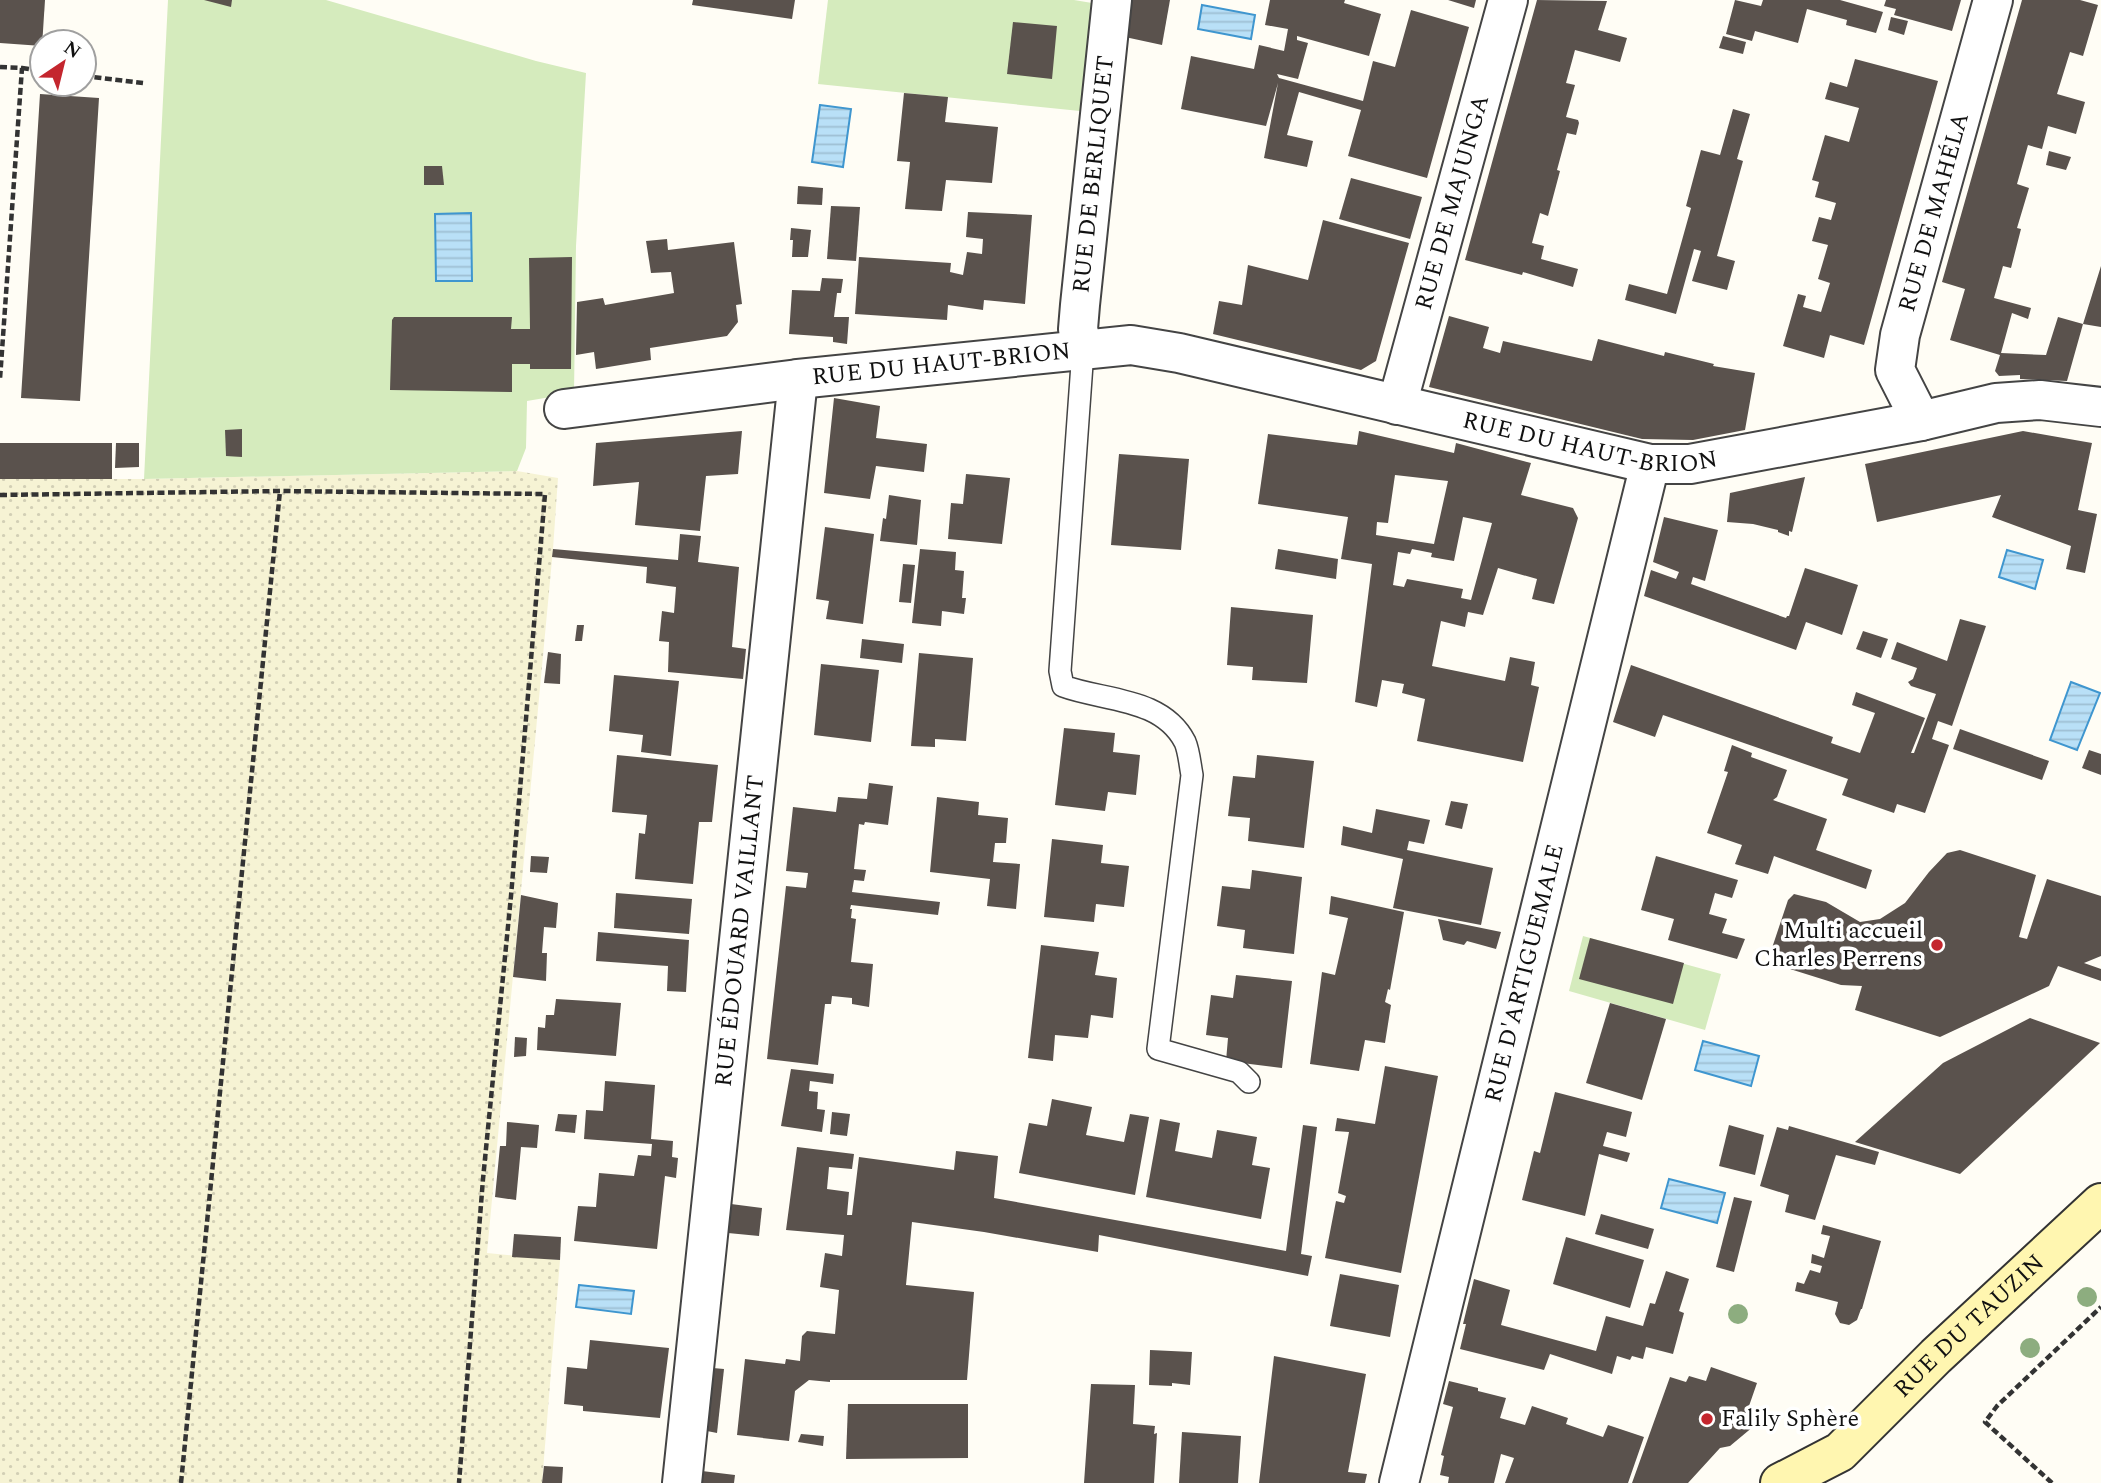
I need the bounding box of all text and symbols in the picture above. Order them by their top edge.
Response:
north arrow [28,28,98,98]
text: N [57,34,87,67]
street label: RUE DE BERLIQUET [1063,54,1124,295]
street label: RUE DE MAJUNGA [1406,91,1499,314]
street label: RUE DE MAHÉLA [1889,108,1979,316]
street label: RUE DU HAUT-BRION [810,333,1073,395]
street label: RUE DU HAUT-BRION [1459,402,1721,482]
street label: RUE ÉDOUARD VAILLANT [706,773,774,1089]
street label: RUE D'ARTIGUEMALE [1475,840,1574,1106]
place label: Multi accueil Charles Perrens [1754,913,1923,977]
marker: Multi accueil Charles Perrens [1929,937,1945,953]
street label: RUE DU TAUZIN [1886,1246,2053,1406]
place label: Falily Sphère [1721,1401,1859,1437]
marker: Falily Sphère [1699,1411,1715,1427]

